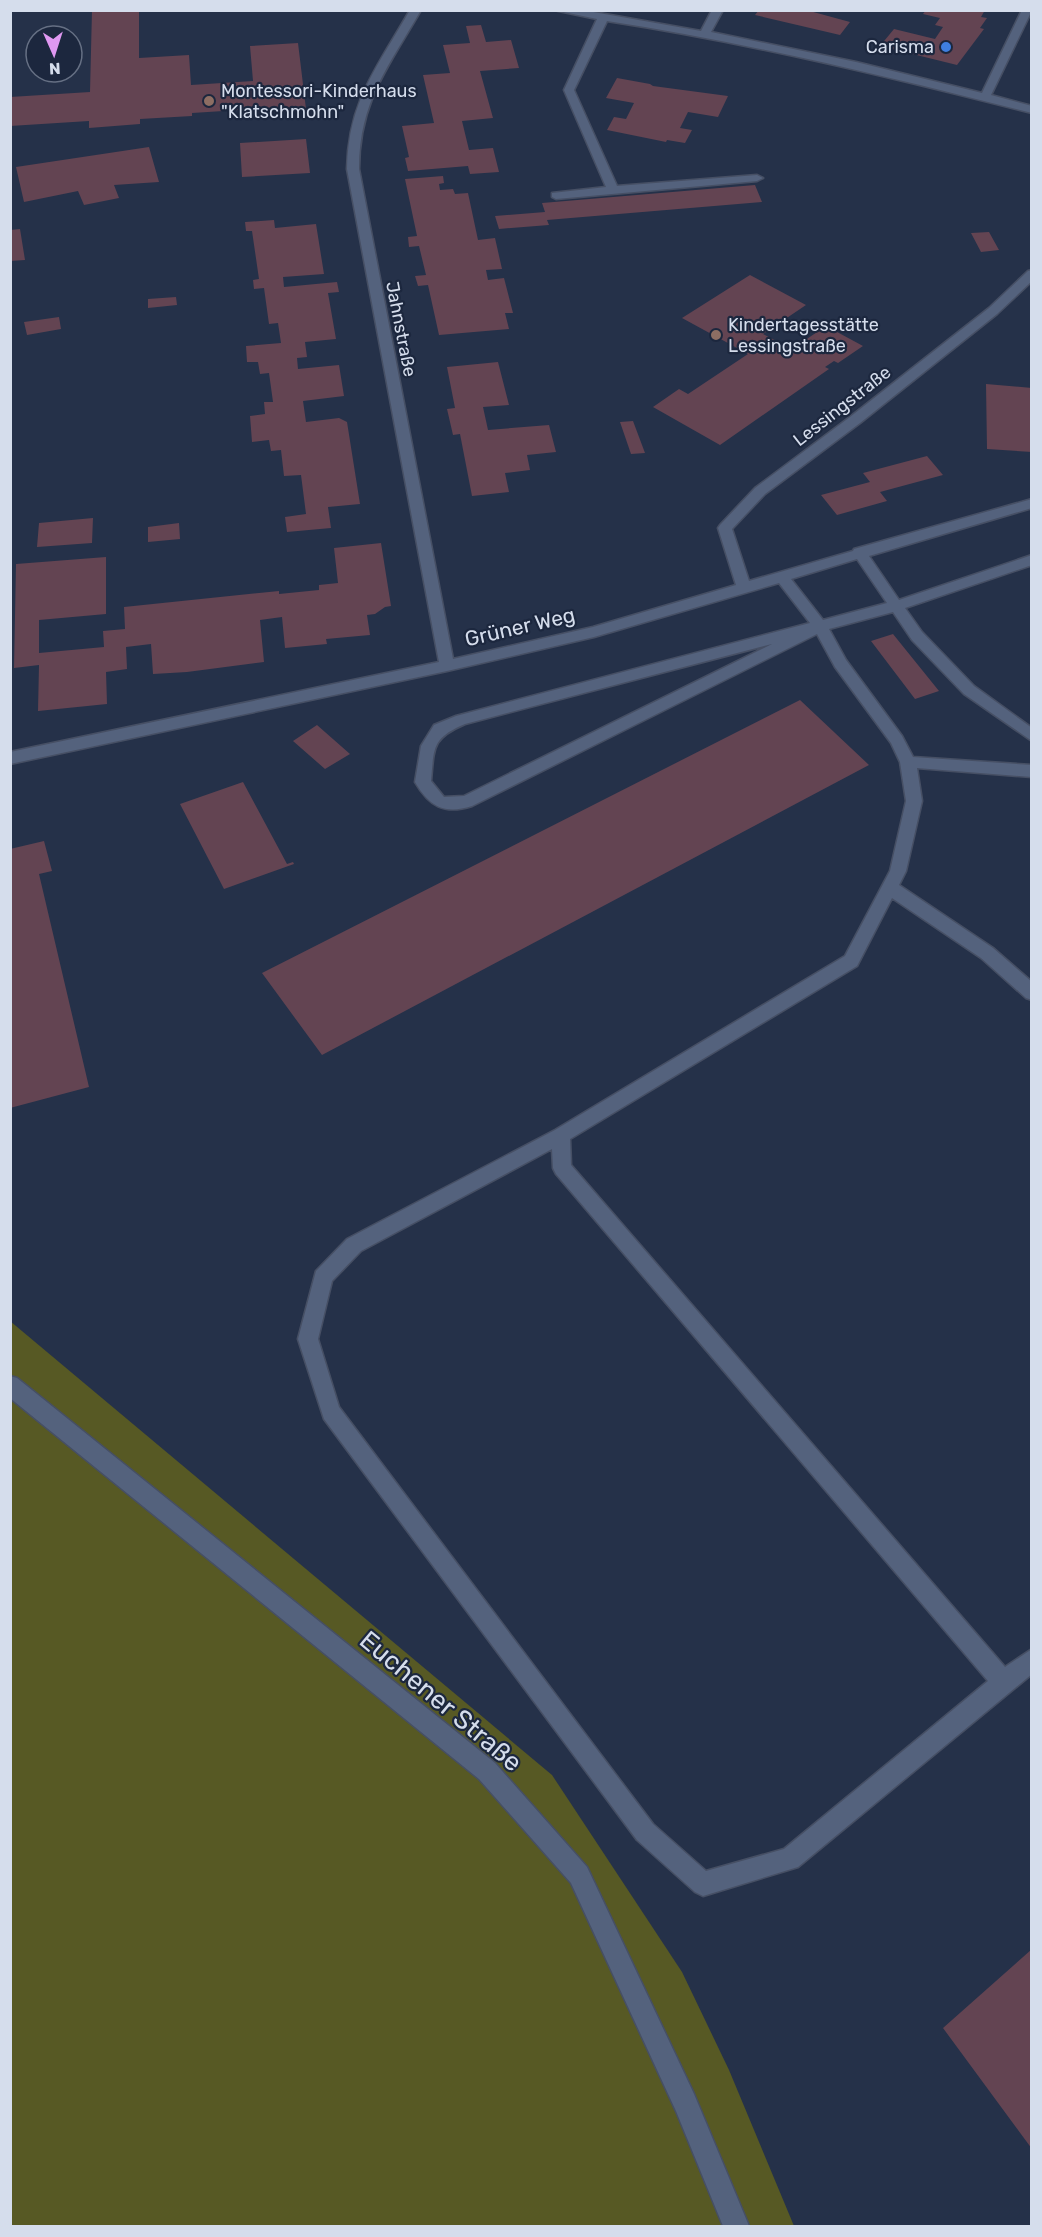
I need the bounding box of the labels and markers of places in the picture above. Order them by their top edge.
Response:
place label: Carisma [866,36,934,58]
marker: Carisma [939,40,953,54]
place label: Montessori-Kinderhaus "Klatschmohn" [221,80,417,123]
marker: Montessori-Kinderhaus "Klatschmohn" [202,94,216,108]
place label: Kindertagesstätte Lessingstraße [728,314,879,357]
marker: Kindertagesstätte Lessingstraße [709,328,723,342]

